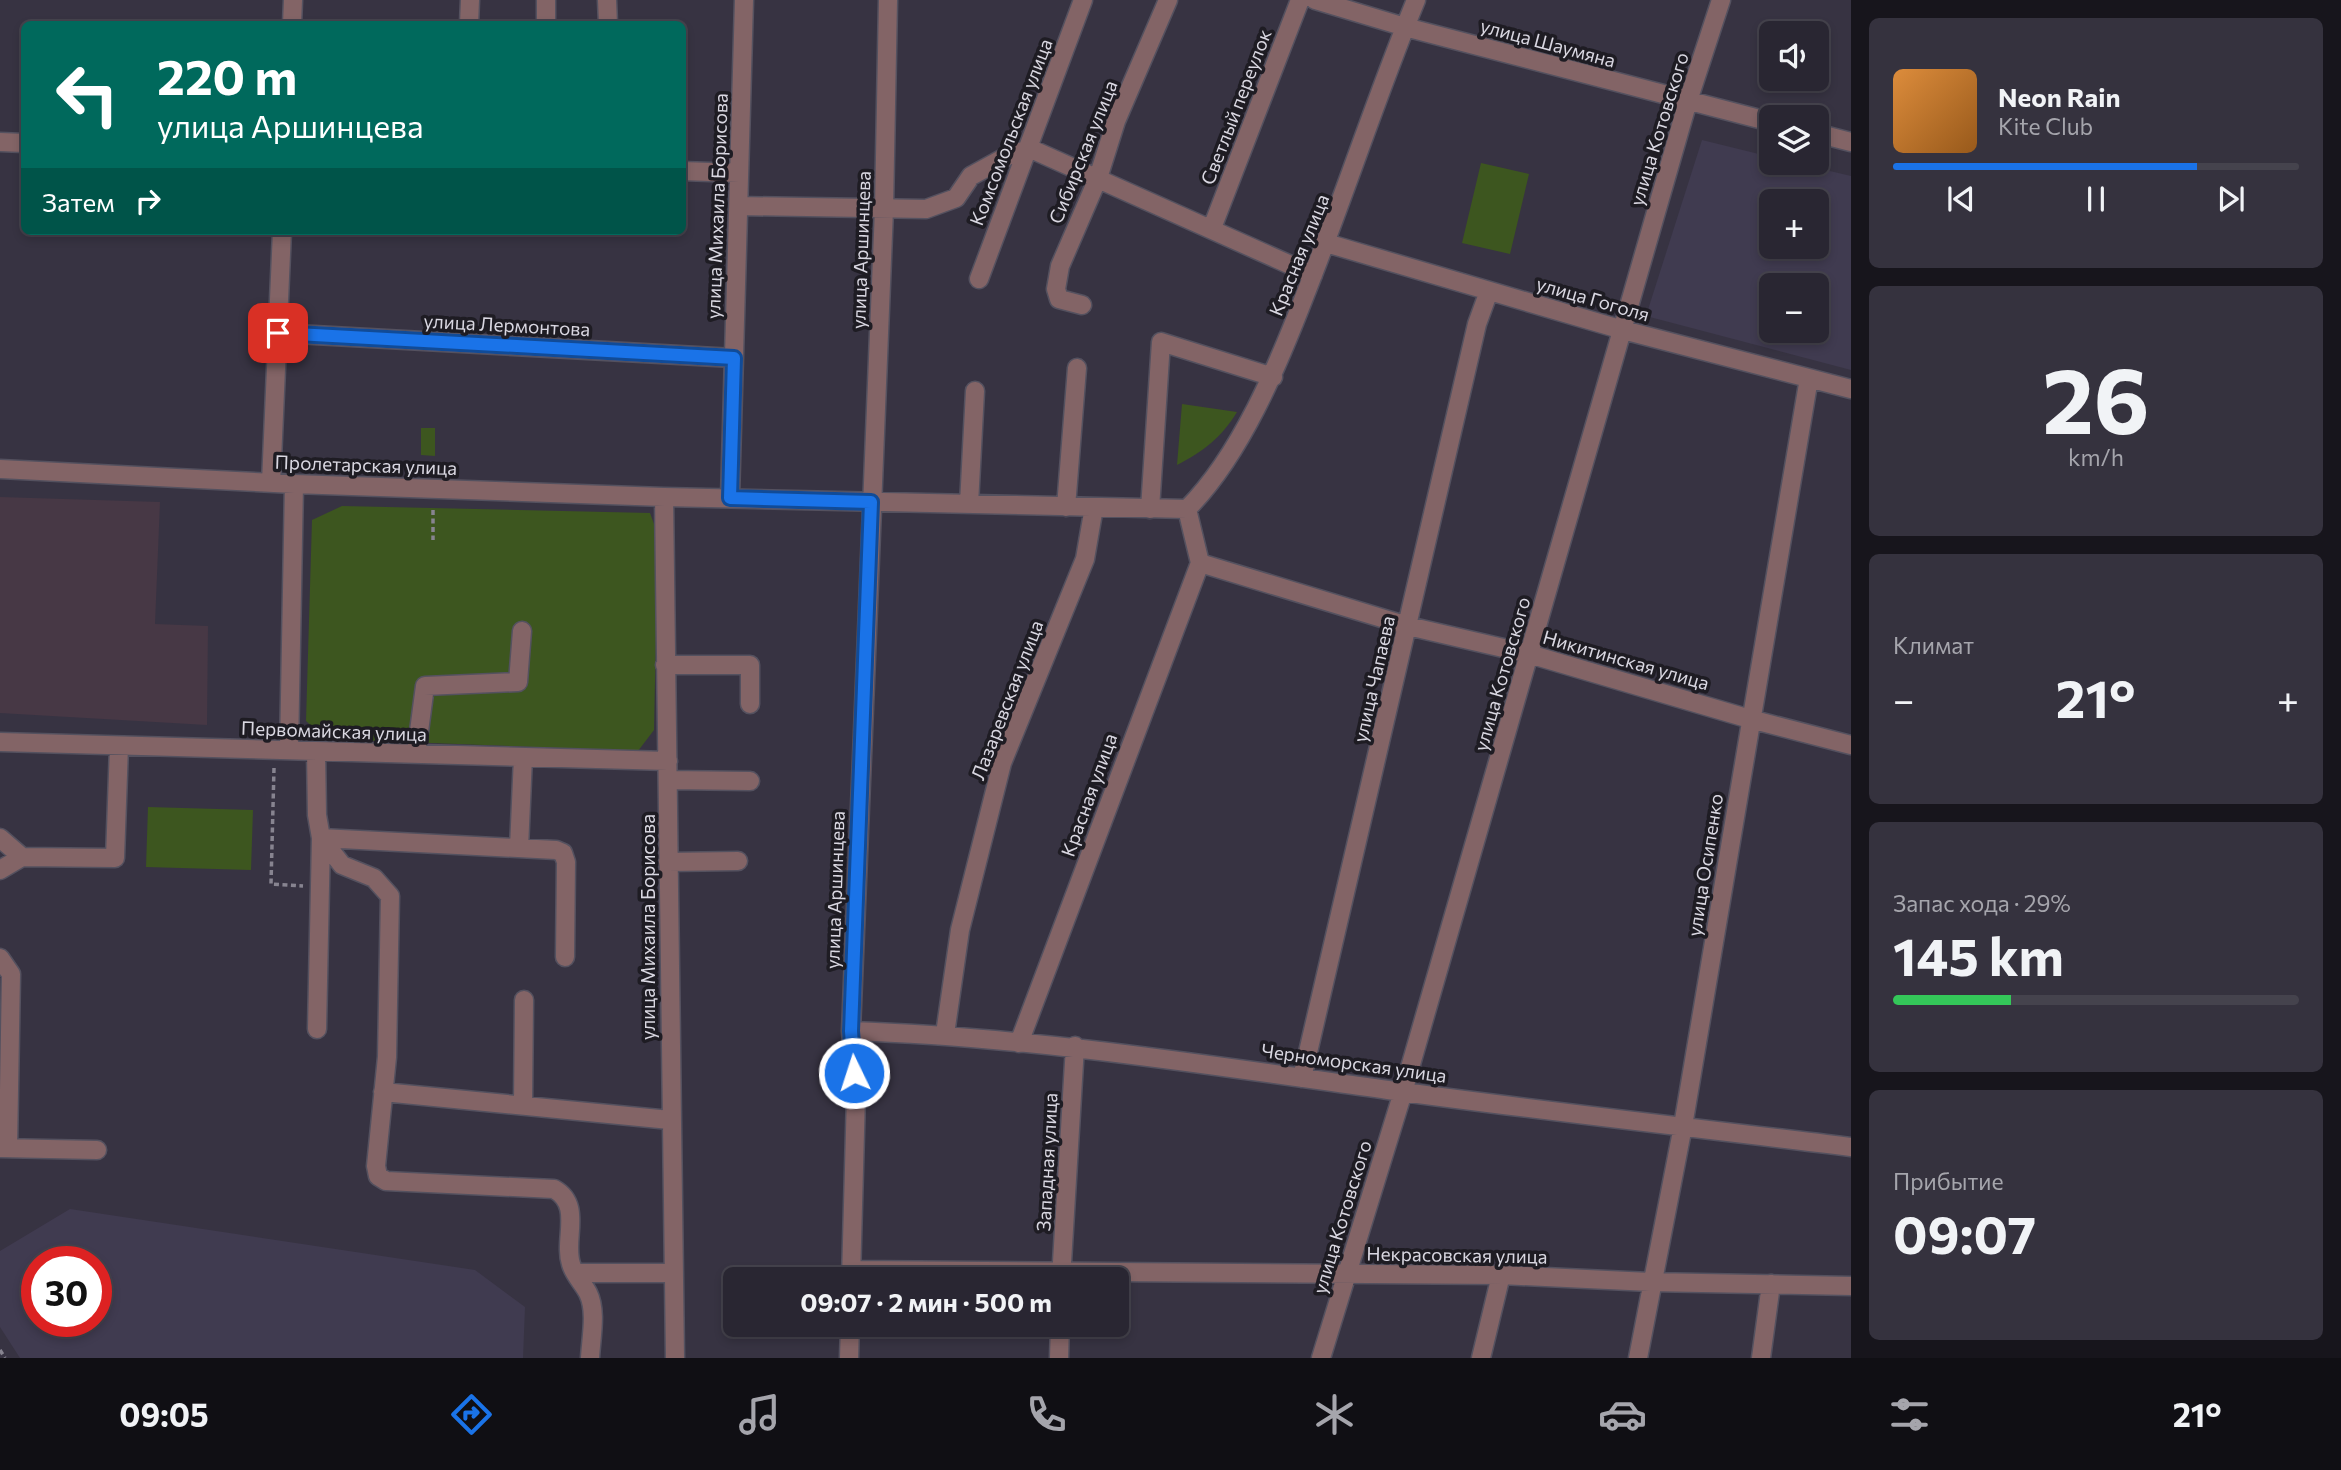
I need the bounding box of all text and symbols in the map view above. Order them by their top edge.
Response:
street label: улица Шаумяна [1478,13,1618,72]
map controls [1759,21,1829,343]
button: sound [1759,21,1829,91]
street label: Светлый переулок [1195,26,1276,188]
street label: Комсомольская улица [964,35,1057,228]
text: 220 m [157,45,297,105]
icon: left [42,49,133,140]
street label: улица Котовского [1624,49,1693,208]
street label: Сибирская улица [1043,77,1122,227]
text: Neon Rain [1998,81,2121,112]
street label: улица Михаила Борисова [701,93,732,319]
text: улица Аршинцева [157,105,424,145]
button: layers [1759,105,1829,175]
text: Kite Club [1998,112,2093,140]
street label: улица Аршинцева [846,170,875,329]
icon: previous [1942,180,1980,218]
icon: pause [2077,180,2115,218]
icon: next [2212,180,2250,218]
icon: right [129,182,167,220]
text: Затем [42,186,115,217]
button: + [1759,189,1829,259]
street label: Красная улица [1264,191,1333,319]
street label: улица Гоголя [1534,271,1652,326]
button: − [1759,273,1829,343]
pin [248,303,308,363]
street label: улица Лермонтова [423,309,591,340]
icon: arrive [259,314,297,352]
text: 26 [2042,341,2150,453]
text: km/h [2068,443,2124,471]
street label: Пролетарская улица [274,450,458,479]
street label: улица Котовского [1469,594,1535,754]
street label: улица Чапаева [1348,613,1399,744]
street label: Лазаревская улица [965,617,1048,783]
street label: Никитинская улица [1540,625,1712,694]
text: Климат [1893,631,1974,659]
text: 21° [2056,665,2135,729]
text: − [1893,675,1915,722]
text: + [2277,675,2299,722]
street label: Первомайская улица [241,716,427,745]
street label: Красная улица [1056,730,1121,860]
street label: улица Осипенко [1682,792,1727,938]
street label: улица Аршинцева [820,810,849,969]
street label: улица Михаила Борисова [636,814,659,1040]
text: Запас хода · 29% [1893,889,2071,917]
text: 145 km [1893,923,2064,987]
position arrow [817,1036,891,1110]
street label: Черноморская улица [1260,1038,1448,1087]
street label: Западная улица [1031,1092,1062,1232]
street label: улица Котовского [1307,1137,1376,1296]
text: Прибытие [1893,1167,2004,1195]
text: 09:07 [1893,1201,2036,1265]
street label: Некрасовская улица [1366,1241,1548,1268]
speed limit sign: 30 [21,1246,112,1337]
text: 09:07 · 2 мин · 500 m [800,1286,1052,1317]
icon: directions [447,1390,496,1439]
icon: music [735,1390,784,1439]
icon: phone [1022,1390,1071,1439]
icon: climate [1310,1390,1359,1439]
icon: car [1598,1390,1647,1439]
icon: filters [1885,1390,1934,1439]
text: 09:05 [119,1394,209,1434]
text: 21° [2173,1394,2222,1434]

